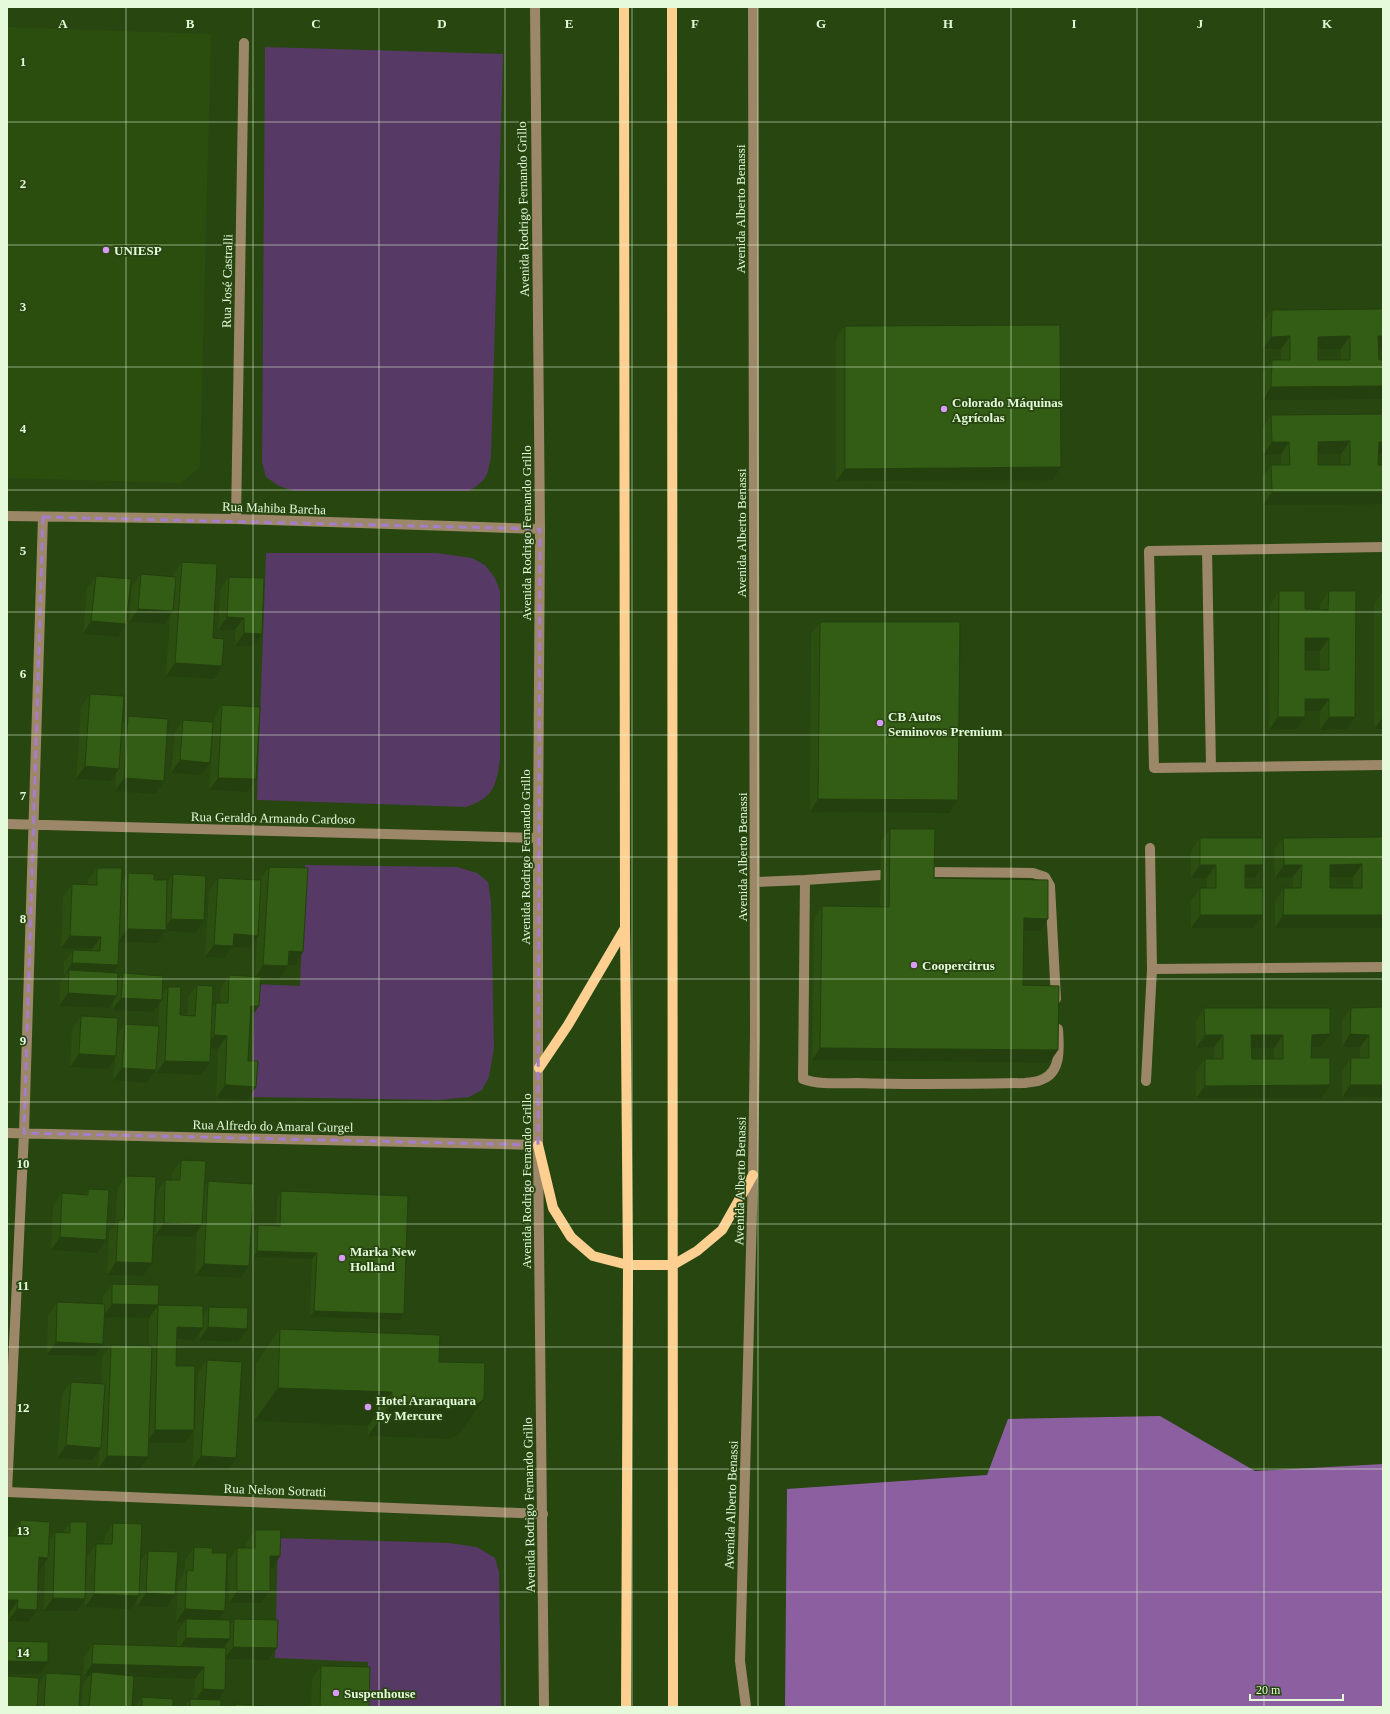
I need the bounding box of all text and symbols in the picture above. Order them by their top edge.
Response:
text: A [58,16,68,31]
text: B [186,16,195,31]
text: C [311,16,321,31]
text: D [437,16,447,31]
text: E [565,16,573,31]
text: F [691,16,699,31]
text: G [816,16,826,31]
text: H [943,16,953,31]
text: I [1071,16,1077,31]
text: J [1197,16,1204,31]
text: K [1322,16,1333,31]
text: 1 [20,54,26,69]
street label: Avenida Rodrigo Fernando Grillo [514,121,532,297]
street label: Avenida Alberto Benassi [733,144,748,274]
text: 2 [20,176,26,191]
street label: Rua José Castralli [219,234,235,328]
place label: UNIESP [114,243,162,258]
marker: UNIESP [101,245,111,255]
text: 3 [20,299,27,314]
place label: Colorado Máquinas Agrícolas [952,395,1063,425]
marker: Colorado Máquinas Agrícolas [939,404,949,414]
text: 4 [20,421,27,436]
street label: Avenida Rodrigo Fernando Grillo [519,445,534,621]
street label: Avenida Alberto Benassi [734,468,749,598]
street label: Rua Mahiba Barcha [222,499,326,517]
text: 5 [20,543,27,558]
text: 6 [20,666,27,681]
place label: CB Autos Seminovos Premium [888,709,1002,739]
marker: CB Autos Seminovos Premium [875,718,885,728]
street label: Avenida Rodrigo Fernando Grillo [518,769,533,945]
text: 7 [20,788,27,803]
street label: Avenida Alberto Benassi [735,792,750,922]
street label: Rua Geraldo Armando Cardoso [191,809,355,827]
text: 8 [20,911,27,926]
place label: Coopercitrus [922,958,995,973]
marker: Coopercitrus [909,960,919,970]
text: 9 [20,1033,27,1048]
street label: Avenida Rodrigo Fernando Grillo [519,1093,534,1269]
street label: Avenida Alberto Benassi [731,1116,749,1246]
street label: Rua Alfredo do Amaral Gurgel [192,1117,354,1135]
text: 10 [17,1156,30,1171]
place label: Marka New Holland [350,1244,417,1274]
marker: Marka New Holland [337,1253,347,1263]
text: 11 [17,1278,29,1293]
place label: Hotel Araraquara By Mercure [376,1393,477,1423]
text: 12 [17,1400,30,1415]
marker: Hotel Araraquara By Mercure [363,1402,373,1412]
street label: Avenida Rodrigo Fernando Grillo [520,1417,538,1593]
street label: Avenida Alberto Benassi [721,1440,741,1570]
street label: Rua Nelson Sotratti [223,1481,327,1499]
text: 13 [17,1523,30,1538]
text: 14 [17,1645,30,1660]
scale bar [1250,1676,1343,1702]
text: 20 m [1256,1683,1281,1697]
place label: Suspenhouse [344,1686,416,1701]
marker: Suspenhouse [331,1688,341,1698]

